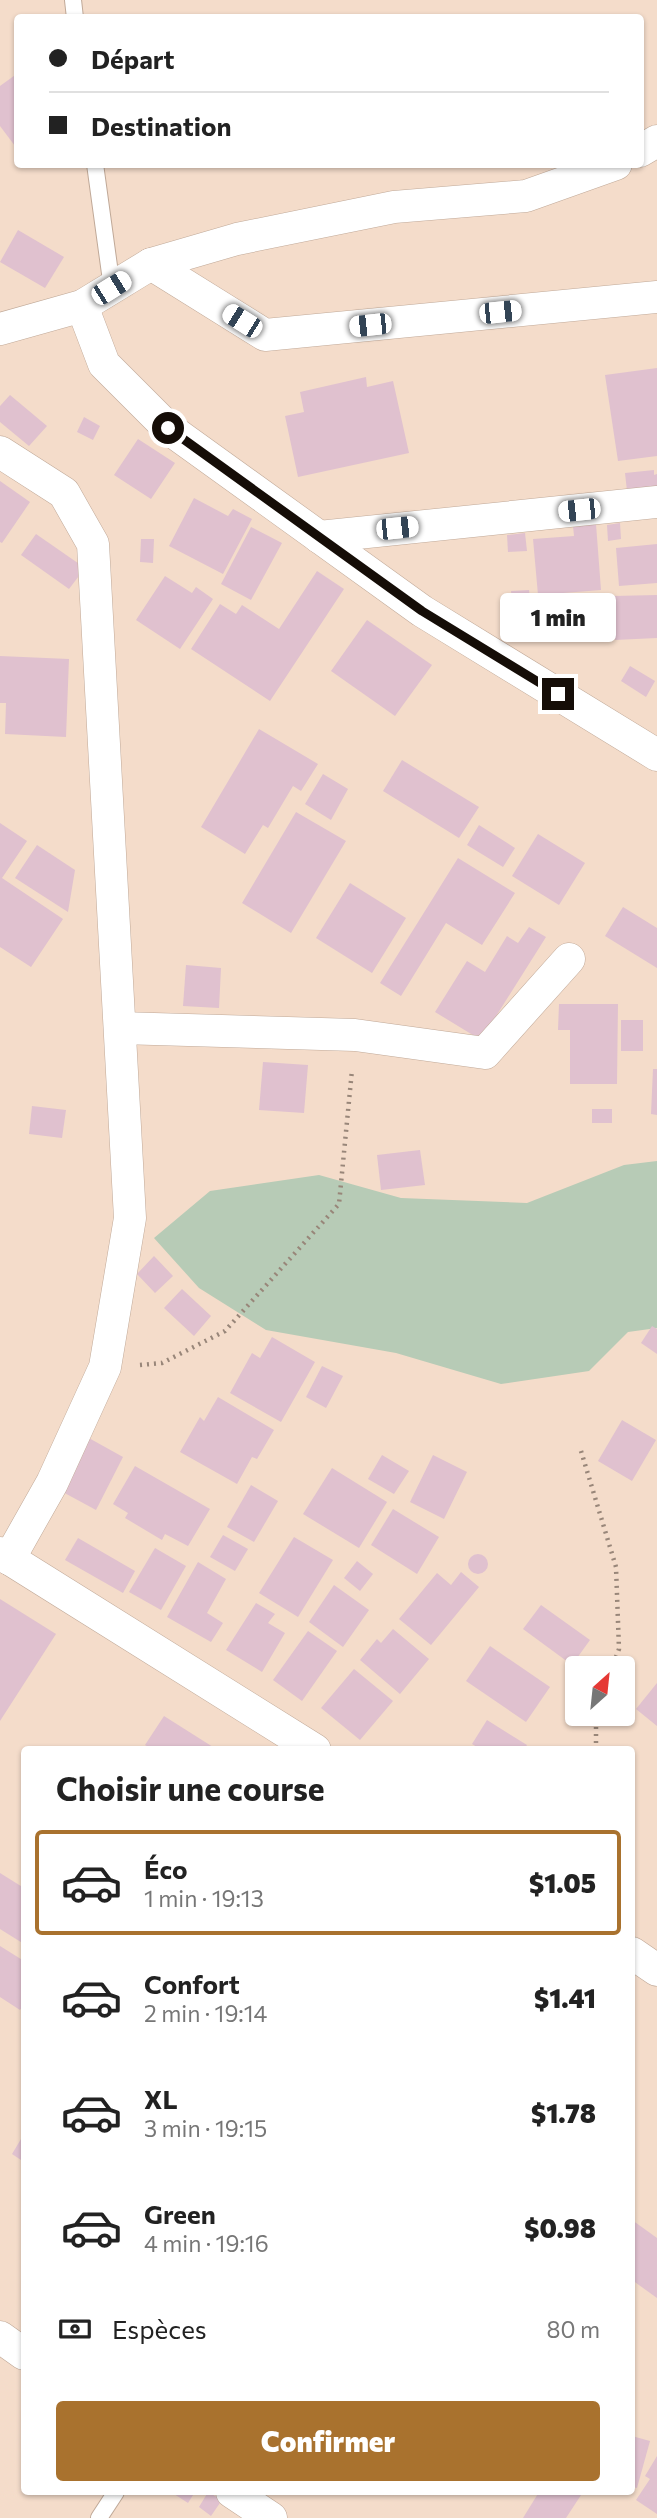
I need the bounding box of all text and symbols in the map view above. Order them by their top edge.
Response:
text: Départ [91,43,175,74]
text: Destination [91,110,232,141]
car [88,268,135,308]
car [479,299,522,325]
car [219,301,266,341]
car [349,312,392,338]
route start [152,412,184,444]
car [558,497,601,523]
car [376,515,419,541]
callout: 1 min [500,592,616,642]
text: 1 min [530,603,586,631]
route end [542,678,574,710]
north arrow [565,1656,635,1726]
map controls [565,1656,635,1726]
text: Choisir une course [56,1768,325,1808]
icon: car [60,1851,123,1914]
text: Éco [144,1853,188,1884]
text: $1.05 [529,1867,596,1898]
text: 1 min · 19:13 [144,1884,264,1912]
icon: car [60,1966,123,2029]
text: Confort [144,1968,240,1999]
text: $1.41 [534,1982,596,2013]
text: 2 min · 19:14 [144,1999,267,2027]
icon: car [60,2081,123,2144]
text: XL [144,2083,178,2114]
text: $1.78 [531,2097,596,2128]
text: 3 min · 19:15 [144,2114,267,2142]
icon: car [60,2196,123,2259]
text: Green [144,2198,216,2229]
text: $0.98 [524,2212,596,2243]
text: 4 min · 19:16 [144,2229,269,2257]
icon: cash [56,2310,94,2348]
text: Espèces [112,2313,207,2344]
text: 80 m [547,2315,600,2343]
button: Confirmer [56,2401,600,2481]

